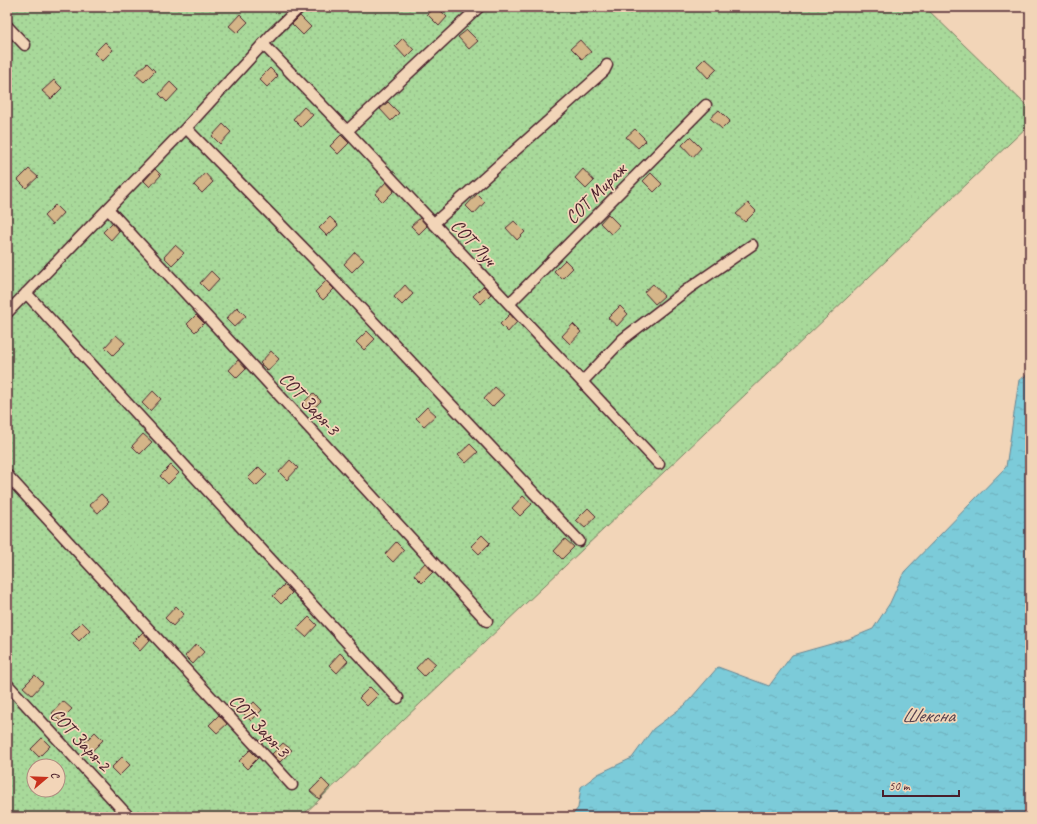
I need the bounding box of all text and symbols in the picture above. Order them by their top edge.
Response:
street label: СОТ Мираж [560,156,633,229]
street label: СОТ Луч [445,214,502,273]
street label: СОТ Заря-3 [274,367,346,441]
street label: СОТ Заря-3 [224,689,296,763]
street label: СОТ Заря-2 [46,703,116,775]
water label: Шексна [902,703,956,728]
north arrow [26,758,66,798]
scale bar [883,772,959,798]
text: 50 m [889,778,911,794]

